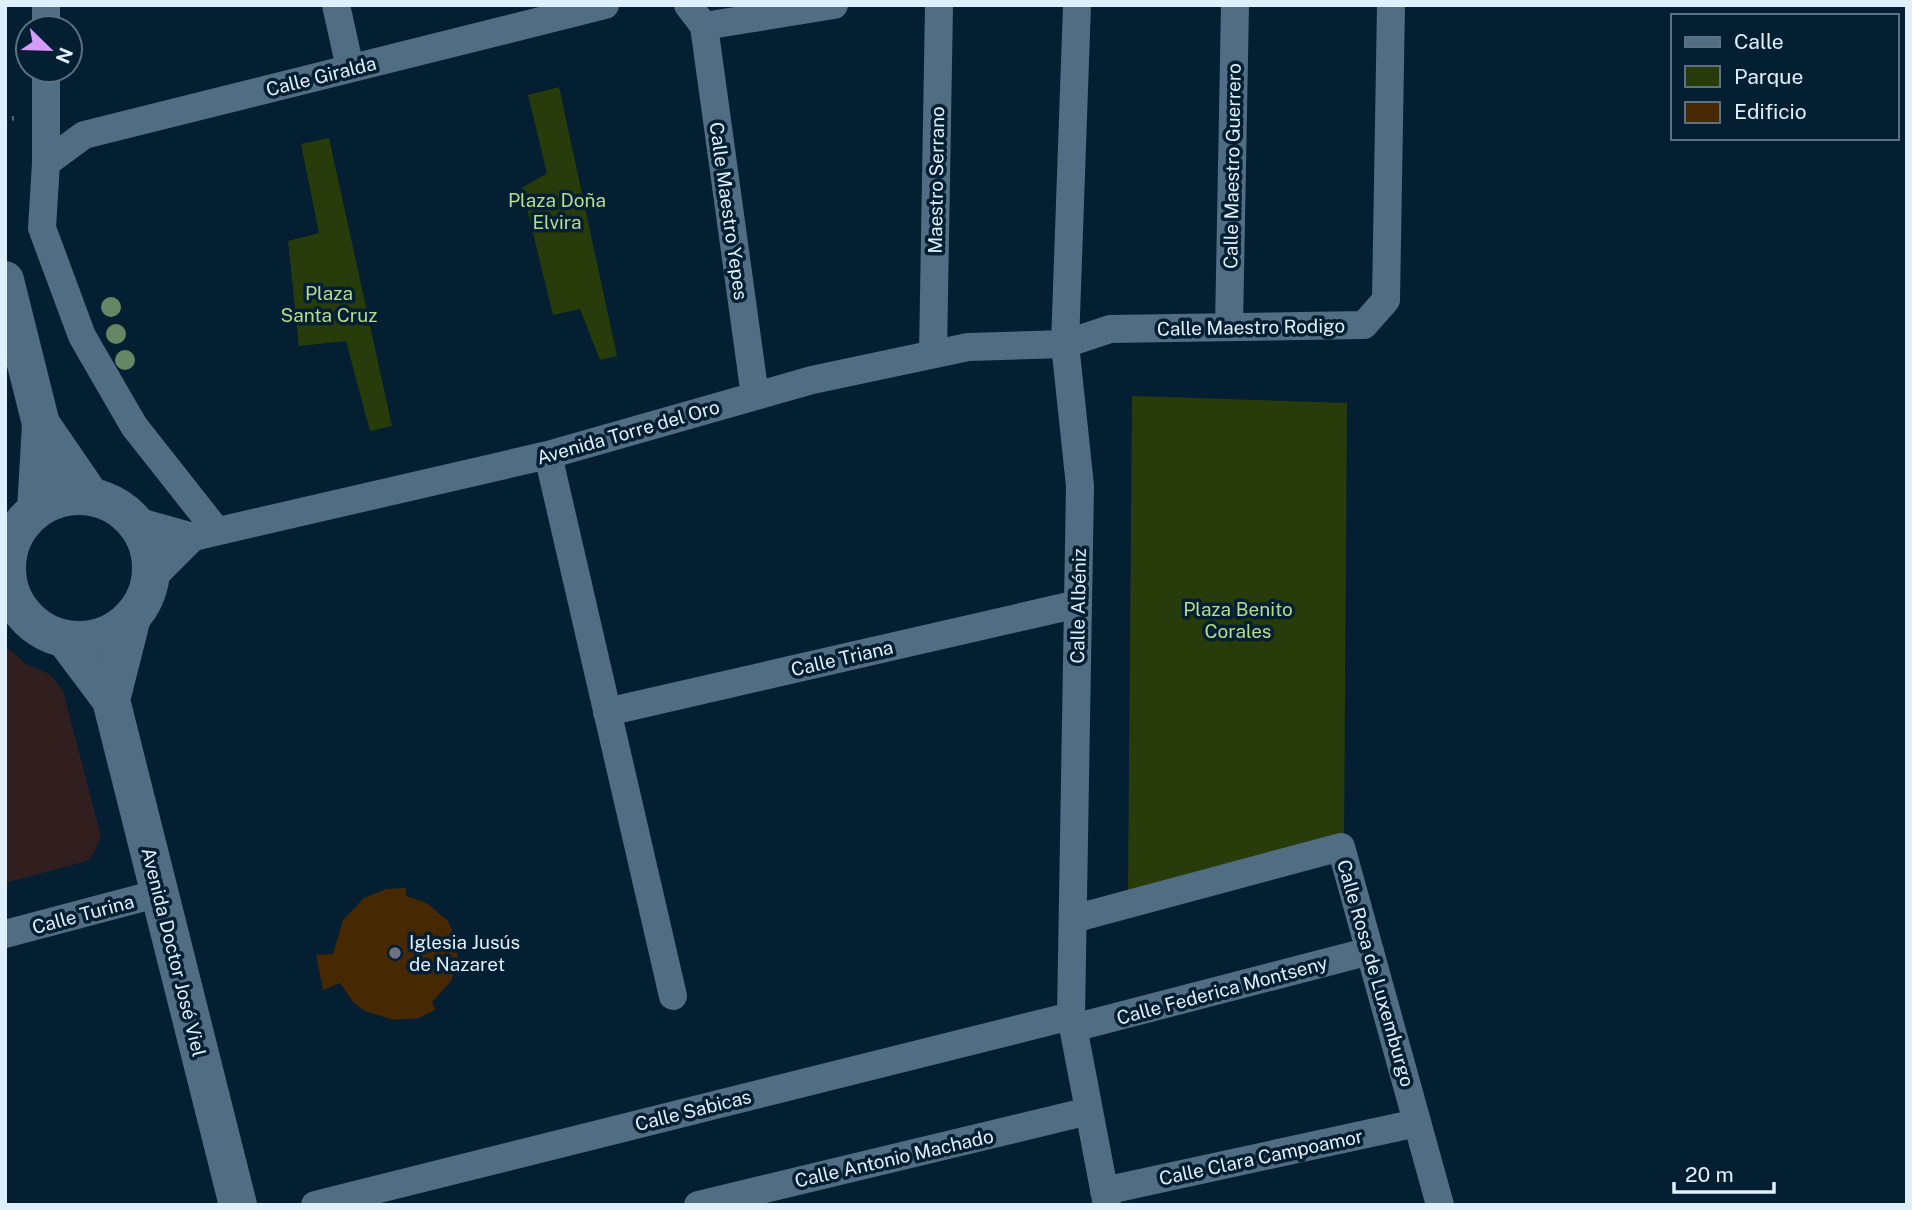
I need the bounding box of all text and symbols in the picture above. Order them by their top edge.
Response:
north arrow [14,14,84,84]
legend [1671,14,1898,140]
text: Calle [1734,29,1784,54]
text: N [52,45,78,67]
street label: Calle Giralda [264,52,378,100]
street label: Calle Maestro Guerrero [1219,63,1245,269]
text: Parque [1734,64,1803,89]
text: Edificio [1734,99,1807,124]
street label: Maestro Serrano [924,106,948,254]
street label: Calle Maestro Yepes [706,121,752,301]
park label: Plaza Doña Elvira [508,189,606,233]
park label: Plaza Santa Cruz [281,282,377,326]
street label: Calle Maestro Rodigo [1157,314,1345,340]
street label: Avenida Torre del Oro [534,395,722,469]
street label: Calle Albéniz [1066,548,1090,664]
park label: Plaza Benito Corales [1183,598,1293,642]
street label: Calle Triana [789,636,895,680]
street label: Avenida Doctor José Viel [137,845,211,1059]
street label: Calle Rosa de Luxemburgo [1333,857,1419,1089]
street label: Calle Turina [30,890,136,938]
place label: Iglesia Jusús de Nazaret [409,931,520,975]
marker: Iglesia Jusús de Nazaret [387,945,403,961]
street label: Calle Federica Montseny [1114,951,1330,1029]
street label: Calle Sabicas [633,1085,753,1135]
street label: Calle Antonio Machado [792,1124,996,1192]
street label: Calle Clara Campoamor [1157,1125,1365,1189]
scale bar [1674,1150,1774,1194]
text: 20 m [1685,1162,1734,1187]

